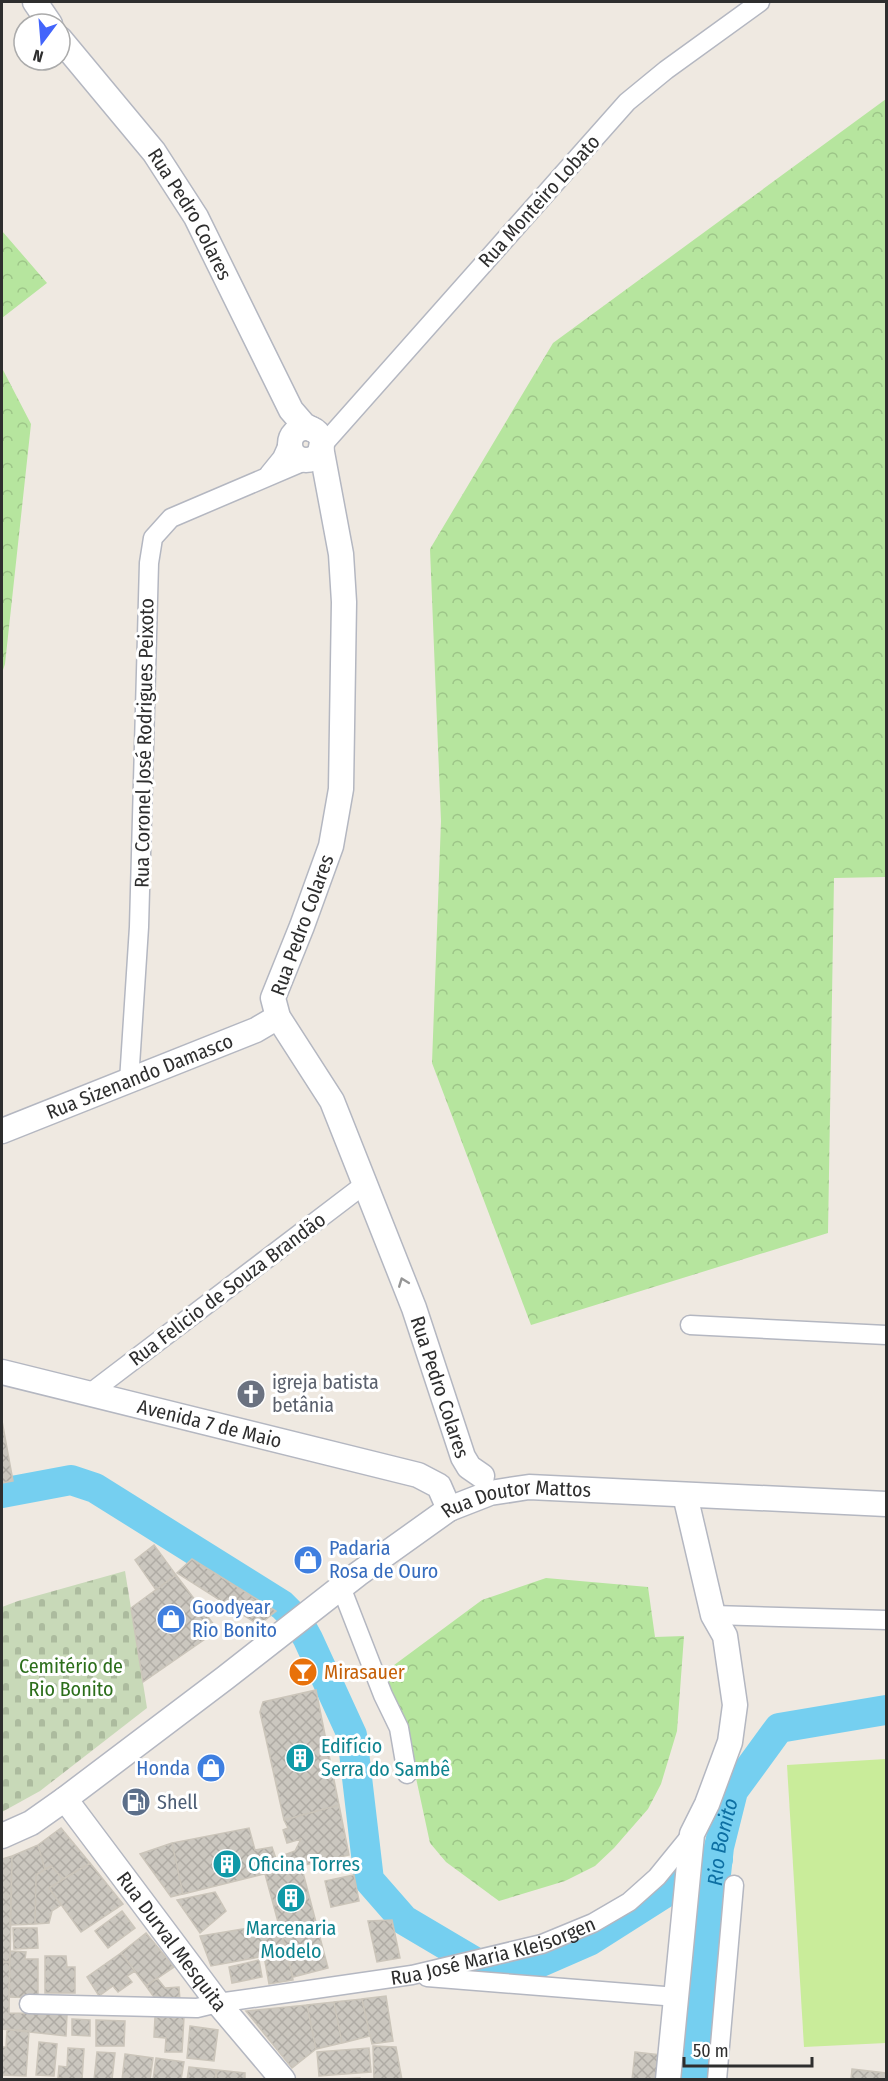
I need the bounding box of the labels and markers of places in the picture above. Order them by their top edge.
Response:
place label: igreja batista betânia [272,1370,379,1417]
church icon: igreja batista betânia [235,1378,267,1410]
place label: Padaria Rosa de Ouro [329,1536,438,1583]
shop icon: Padaria Rosa de Ouro [292,1544,324,1576]
place label: Goodyear Rio Bonito [192,1595,277,1642]
shop icon: Goodyear Rio Bonito [155,1603,187,1635]
bar icon: Mirasauer [287,1656,319,1688]
place label: Mirasauer [324,1660,405,1684]
place label: Edifício Serra do Sambê [321,1734,450,1781]
building icon: Edifício Serra do Sambê [284,1742,316,1774]
shop icon: Honda [195,1752,227,1784]
place label: Honda [136,1756,190,1780]
fuel station icon: Shell [120,1786,152,1818]
place label: Shell [157,1790,198,1814]
building icon: Oficina Torres [211,1848,243,1880]
place label: Oficina Torres [248,1852,360,1876]
building icon: Marcenaria Modelo [275,1882,307,1914]
place label: Marcenaria Modelo [246,1916,336,1963]

